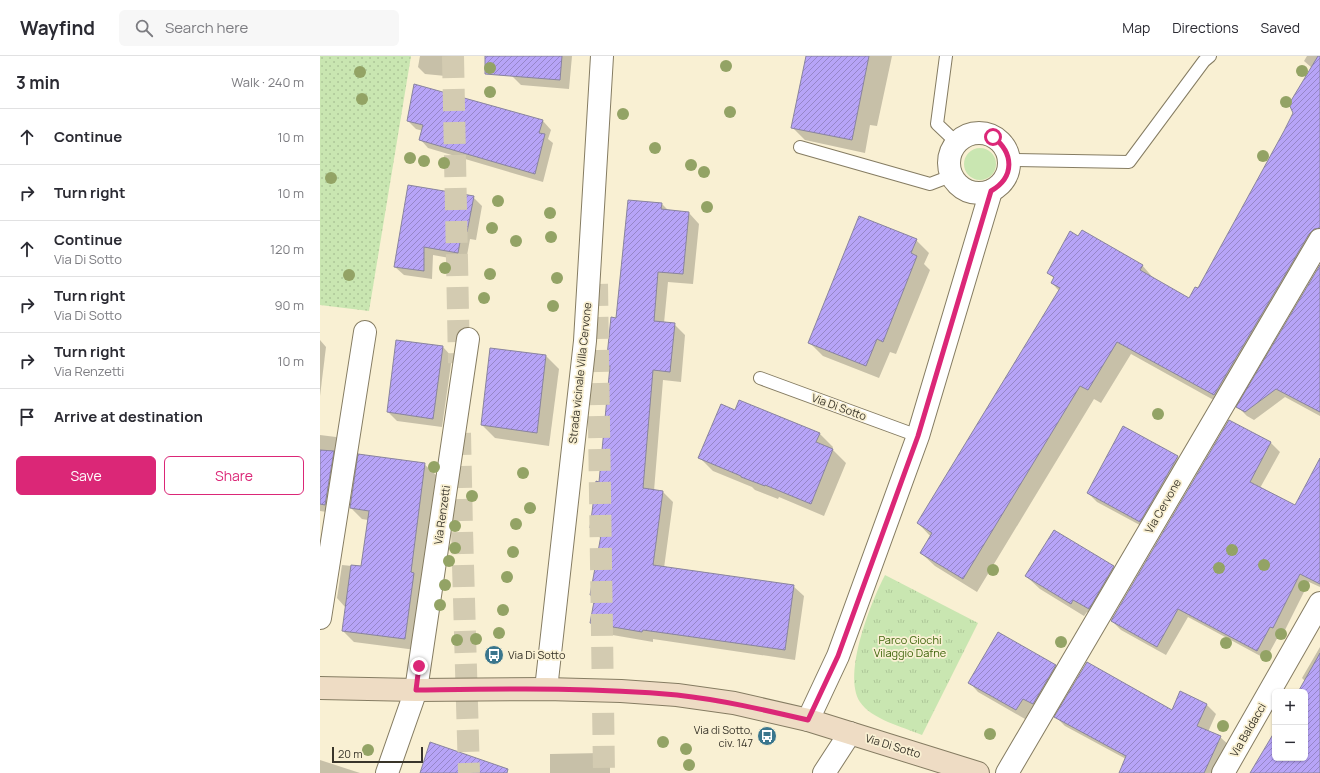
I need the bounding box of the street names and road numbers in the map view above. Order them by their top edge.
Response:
street label: Strada vicinale Villa Cervone [565,301,594,444]
street label: Via Di Sotto [810,390,869,424]
street label: Via Cervone [1141,475,1184,536]
street label: Via Renzetti [430,484,453,545]
street label: Via Baldacci [1226,700,1269,759]
street label: Via Di Sotto [864,730,923,761]

